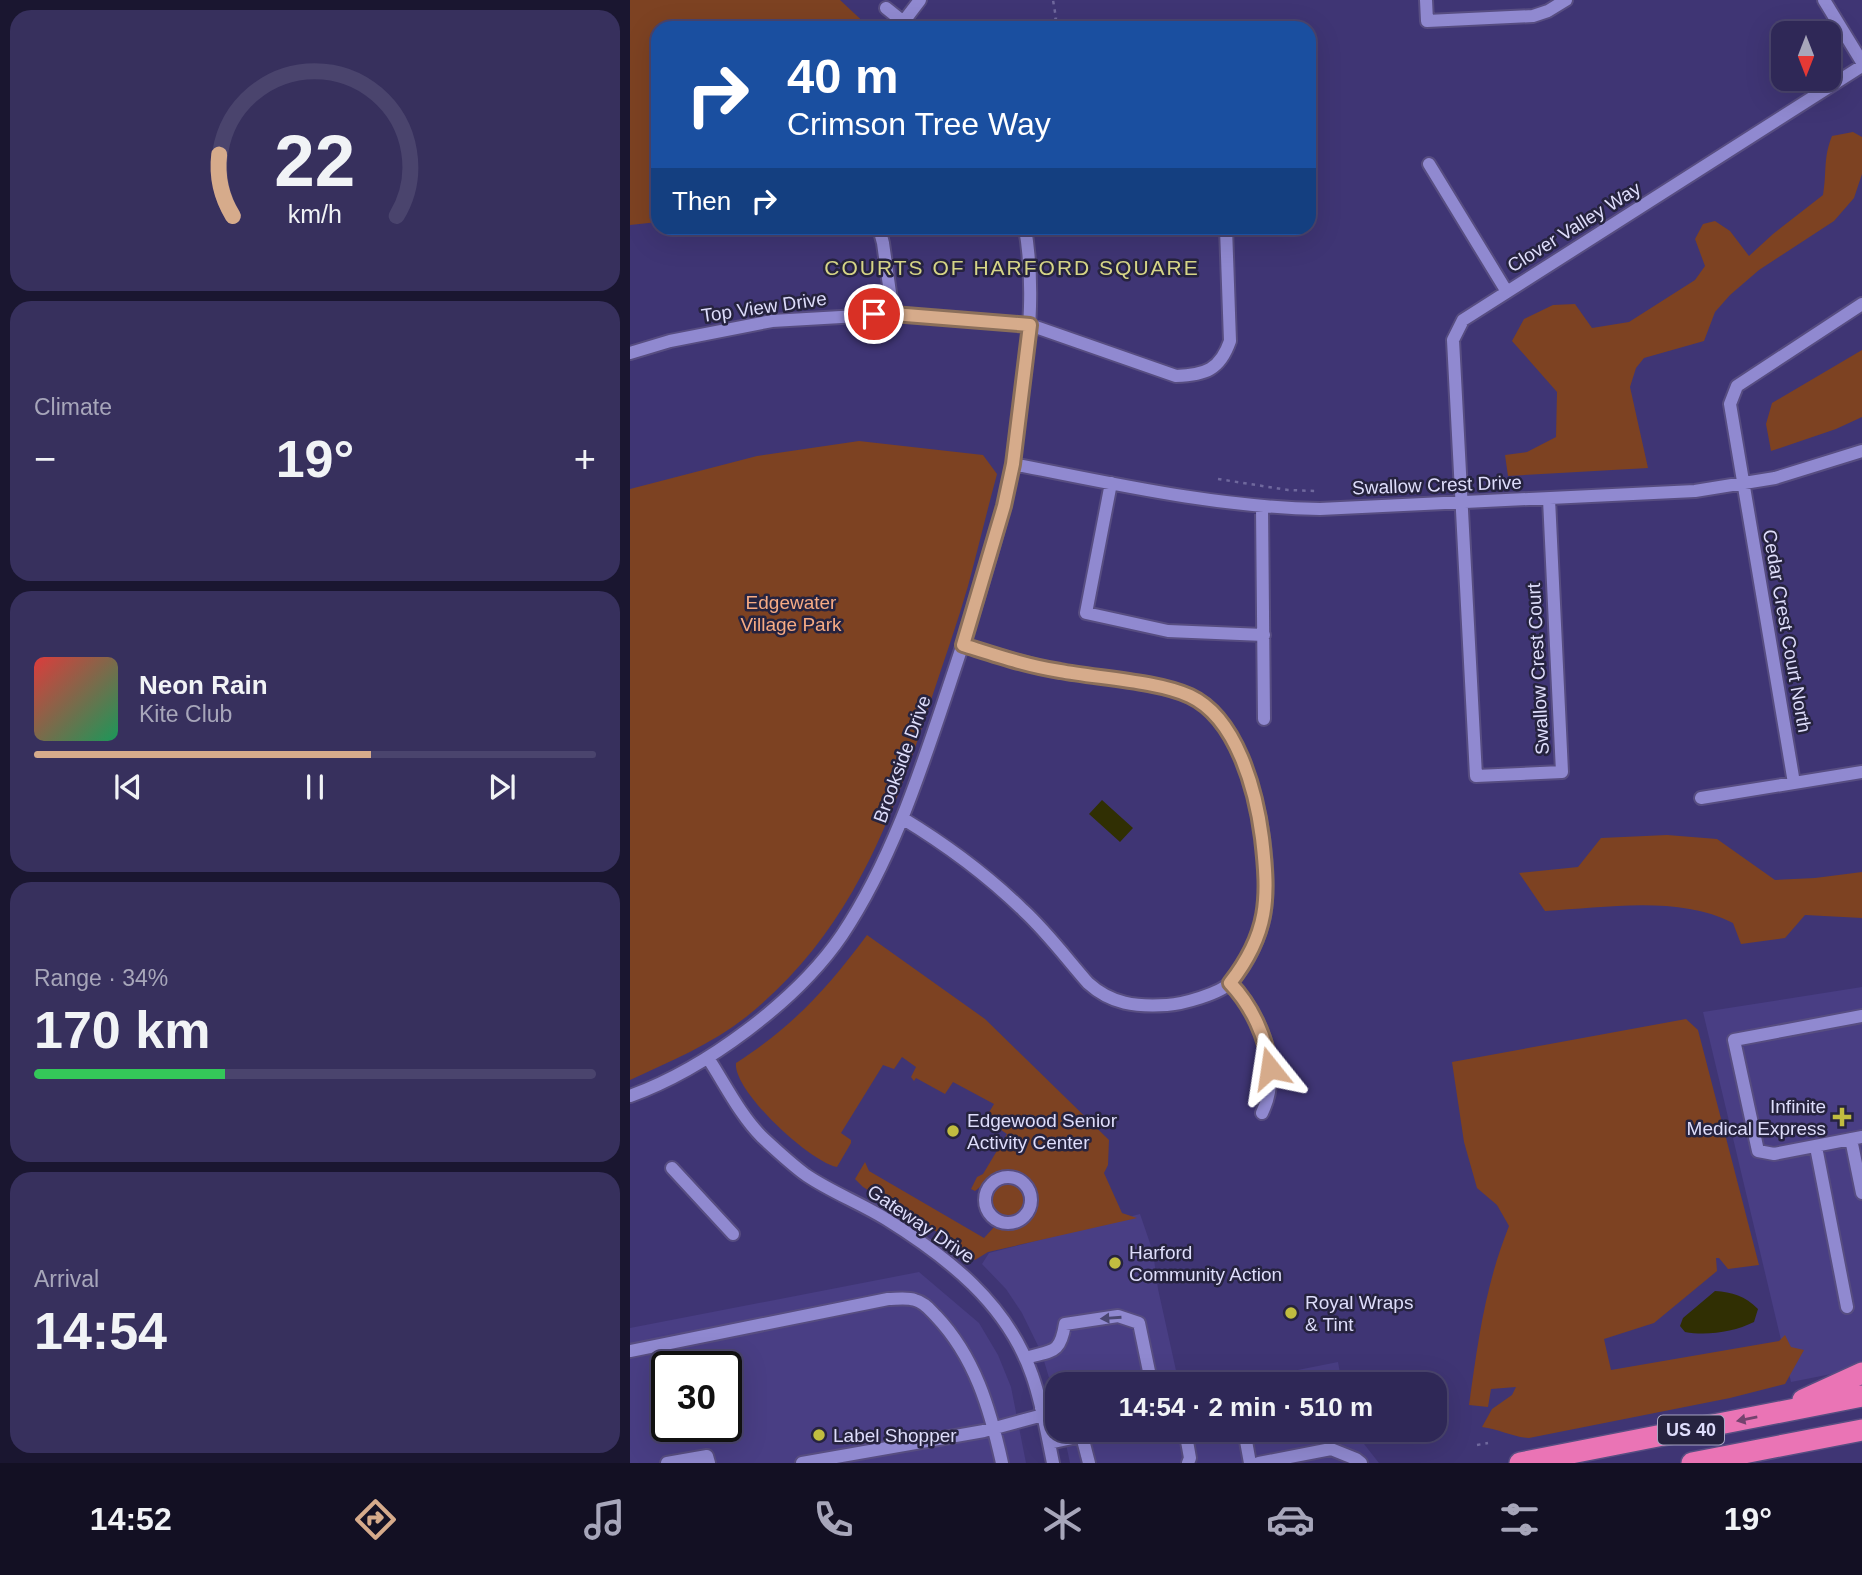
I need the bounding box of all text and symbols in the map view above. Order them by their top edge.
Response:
north arrow [1771,21,1841,91]
map controls [1771,21,1841,91]
icon: right [672,49,763,140]
text: 40 m [787,49,899,103]
text: Crimson Tree Way [787,106,1051,142]
text: 22 [275,121,355,202]
street label: Clover Valley Way [1504,177,1645,276]
icon: right [745,182,783,220]
text: Then [672,186,731,216]
text: km/h [288,200,342,228]
district label: COURTS OF HARFORD SQUARE [824,256,1200,279]
pin [844,284,904,344]
street label: Top View Drive [700,288,828,326]
icon: arrive [855,295,893,333]
text: Climate [34,394,112,420]
text: 19° [276,430,354,488]
text: − [34,438,56,480]
text: + [574,438,596,480]
street label: Swallow Crest Drive [1352,472,1522,498]
street label: Cedar Crest Court North [1759,528,1815,734]
street label: Swallow Crest Court [1523,582,1553,755]
park label: Edgewater Village Park [740,592,842,635]
text: Neon Rain [139,670,268,700]
street label: Brookside Drive [869,692,935,826]
text: Kite Club [139,701,232,727]
icon: previous [109,768,147,806]
icon: pause [296,768,334,806]
icon: next [483,768,521,806]
text: Range · 34% [34,965,168,991]
text: 170 km [34,1001,210,1059]
position arrow [1233,1031,1307,1105]
place label: Infinite Medical Express [1687,1096,1826,1139]
marker: Infinite Medical Express [1832,1107,1852,1127]
place label: Edgewood Senior Activity Center [967,1110,1118,1153]
marker: Edgewood Senior Activity Center [945,1123,961,1139]
street label: Gateway Drive [863,1180,979,1268]
place label: Harford Community Action [1129,1242,1282,1285]
marker: Harford Community Action [1107,1255,1123,1271]
text: Arrival [34,1266,99,1292]
place label: Royal Wraps & Tint [1305,1292,1413,1335]
text: 14:54 [34,1302,167,1360]
marker: Royal Wraps & Tint [1283,1305,1299,1321]
one-way arrow [1100,1313,1122,1324]
speed limit sign: 30 [651,1351,742,1442]
text: 14:54 · 2 min · 510 m [1119,1392,1373,1422]
one-way arrow [1736,1414,1758,1425]
road number: US 40 [1658,1415,1724,1444]
place label: Label Shopper [833,1425,957,1446]
marker: Label Shopper [811,1427,827,1443]
icon: directions [351,1495,400,1544]
icon: music [580,1495,629,1544]
icon: phone [809,1495,858,1544]
icon: climate [1038,1495,1087,1544]
icon: car [1266,1495,1315,1544]
icon: filters [1495,1495,1544,1544]
text: 14:52 [90,1501,172,1537]
text: 19° [1724,1501,1772,1537]

